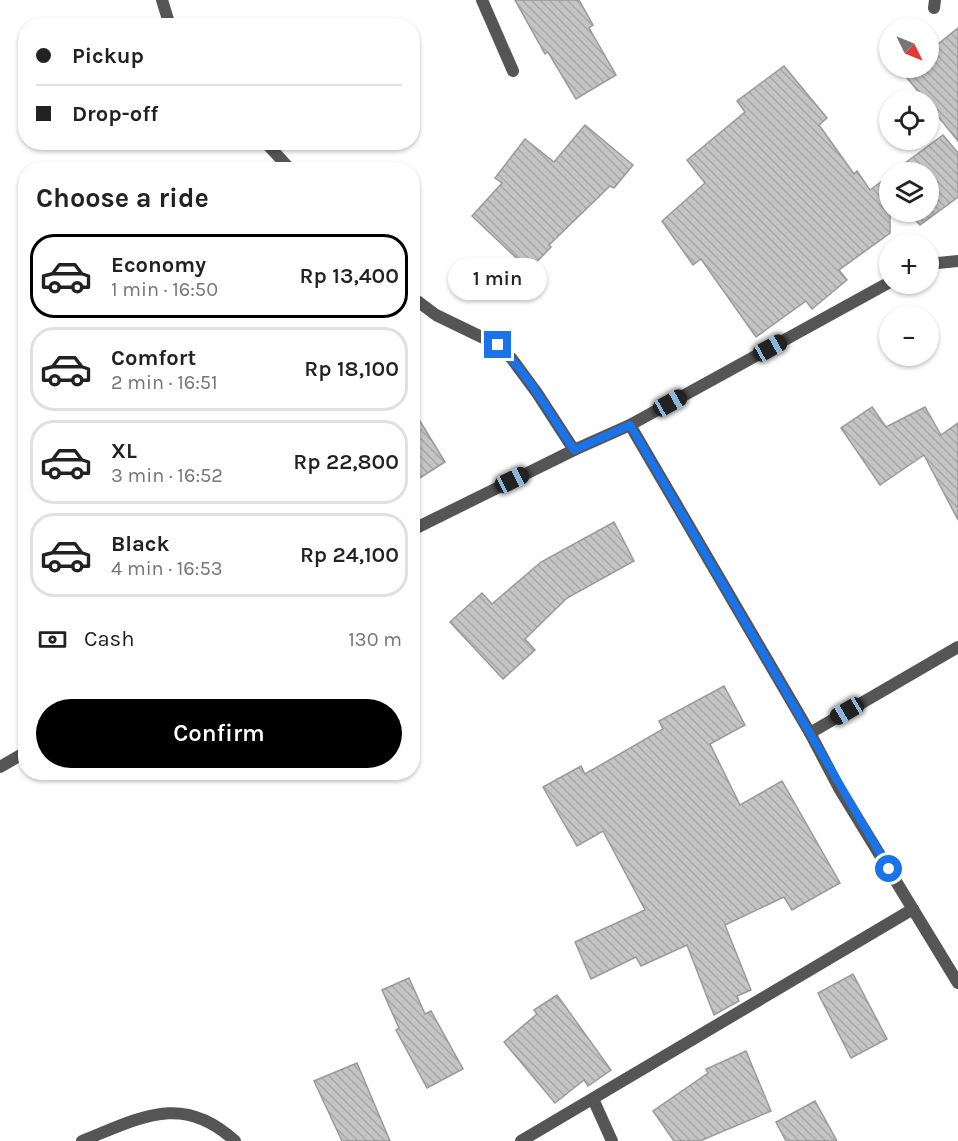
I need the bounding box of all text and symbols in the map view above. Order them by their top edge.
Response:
north arrow [879,18,939,78]
map controls [879,18,939,366]
text: Pickup [72,43,144,69]
button: locate [879,90,939,150]
text: Drop-off [72,101,158,127]
button: layers [879,162,939,222]
text: Choose a ride [36,182,209,214]
button: + [879,234,939,294]
icon: car [39,249,93,303]
text: Economy [111,252,206,278]
callout: 1 min [448,258,548,300]
text: Rp 13,400 [300,263,399,289]
text: 1 min [473,267,522,290]
text: 1 min · 16:50 [111,278,218,301]
button: − [879,306,939,366]
route end [484,331,511,358]
car [750,331,790,365]
icon: car [39,342,93,396]
text: Comfort [111,345,196,371]
text: Rp 18,100 [304,356,399,382]
text: 2 min · 16:51 [111,371,218,394]
car [650,386,690,420]
icon: car [39,435,93,489]
text: XL [111,438,137,464]
text: Rp 22,800 [293,449,399,475]
text: 3 min · 16:52 [111,464,223,487]
car [492,464,532,496]
icon: car [39,528,93,582]
text: Black [111,531,170,557]
text: Rp 24,100 [300,542,399,568]
text: 4 min · 16:53 [111,557,223,580]
icon: cash [36,623,69,656]
text: Cash [84,626,134,652]
text: 130 m [348,628,402,651]
car [827,694,867,728]
button: Confirm [36,699,402,768]
route start [875,855,902,882]

